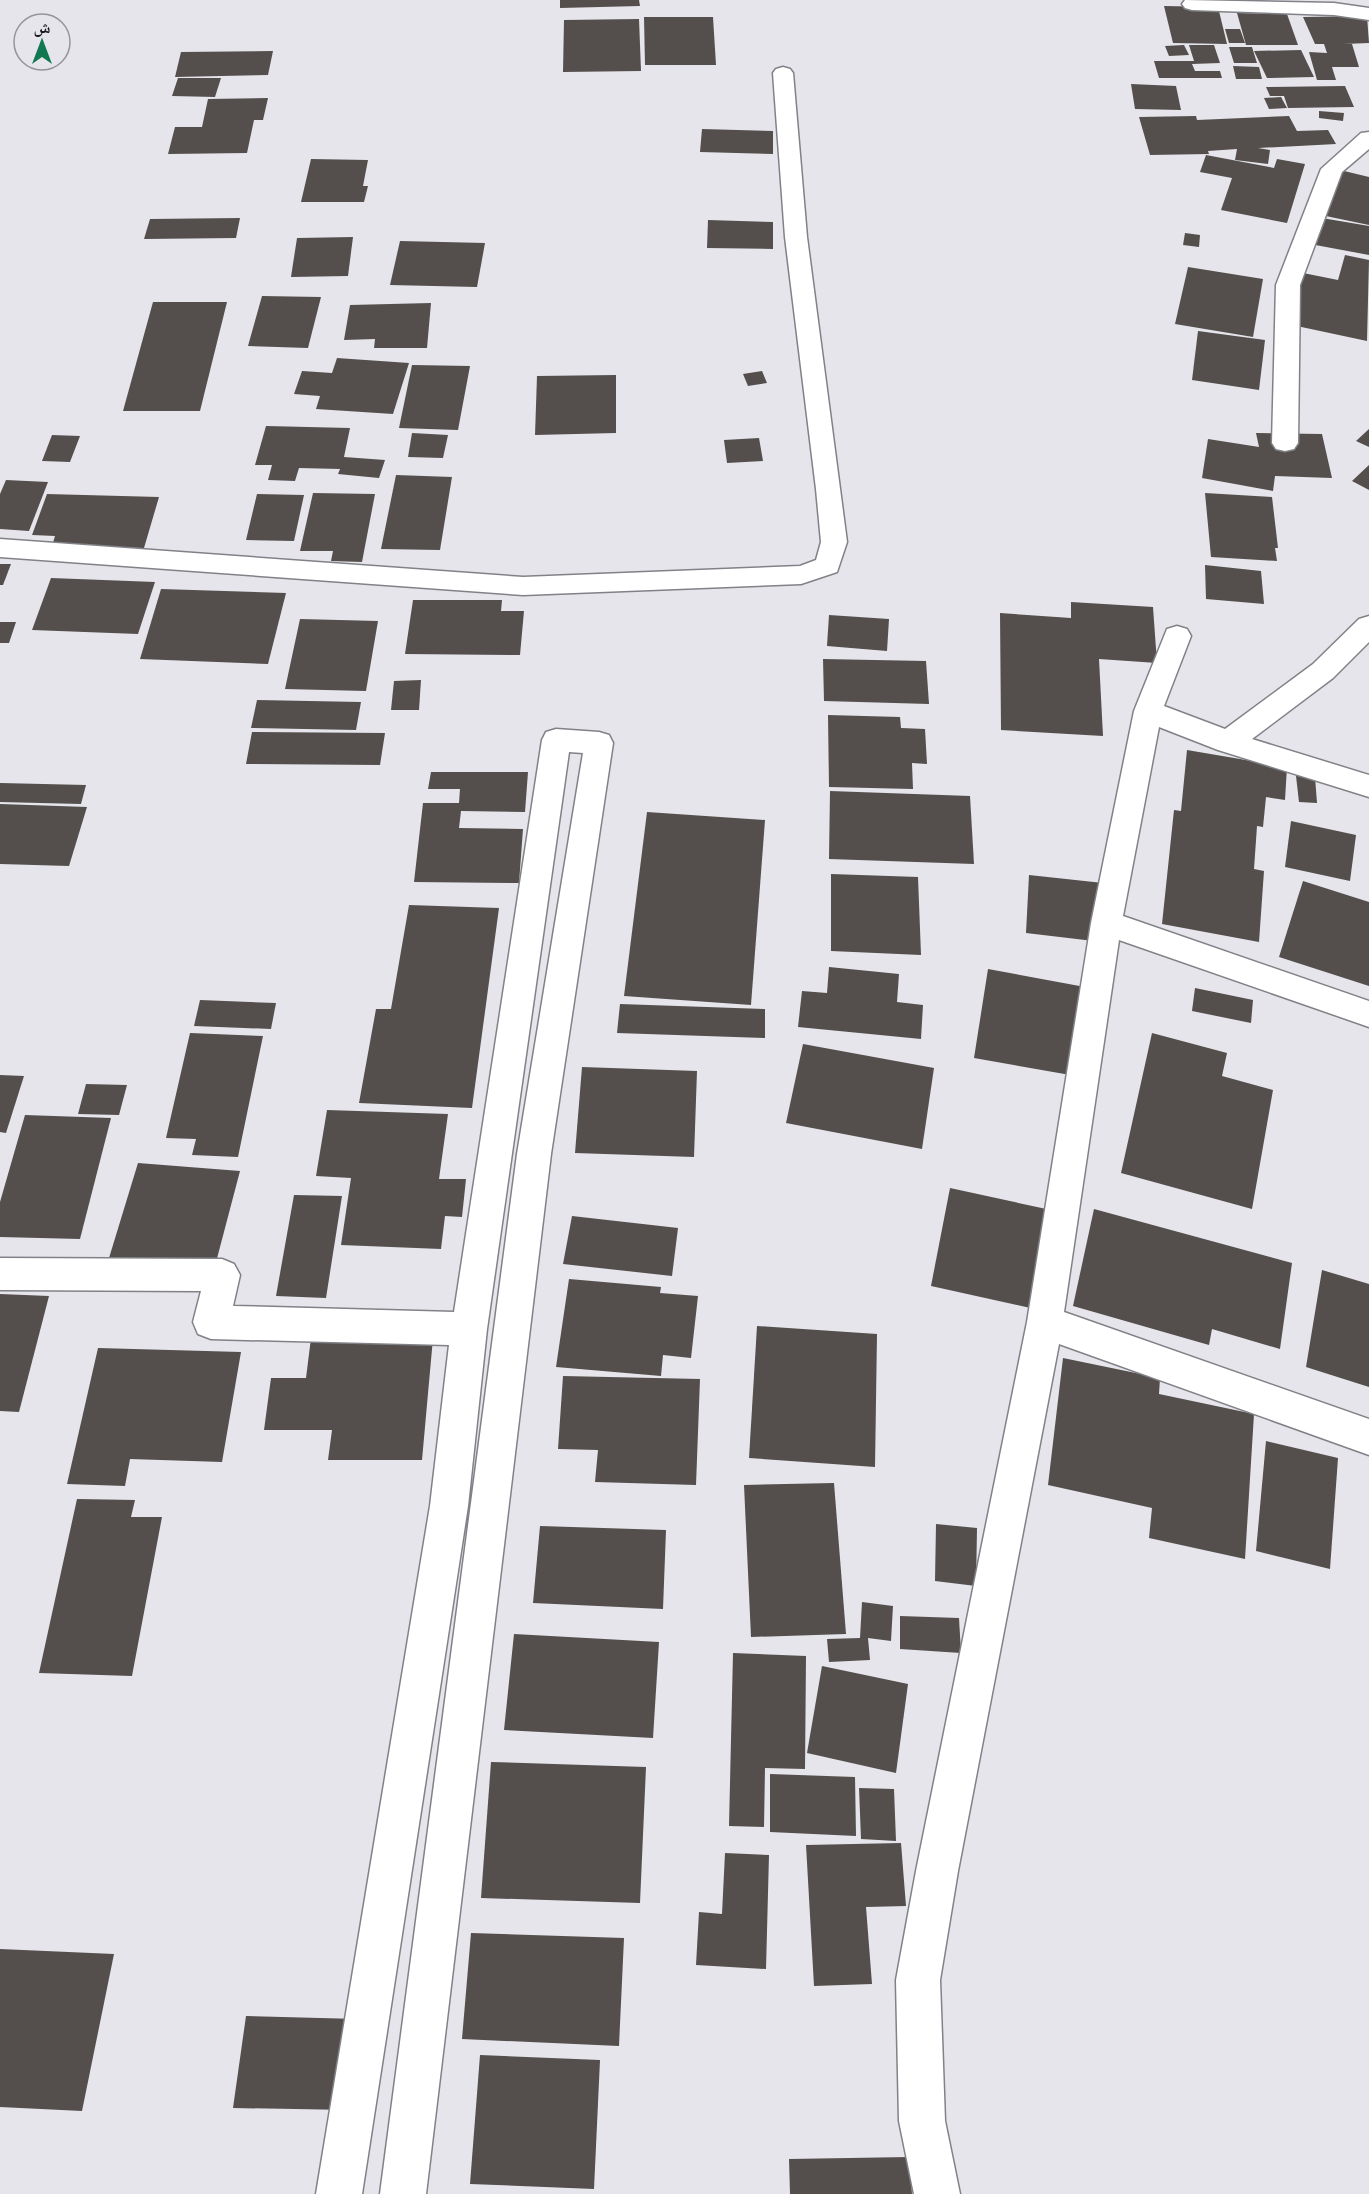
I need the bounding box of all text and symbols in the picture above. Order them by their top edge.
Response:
north arrow [12,12,72,72]
text: ش [34,17,51,37]

